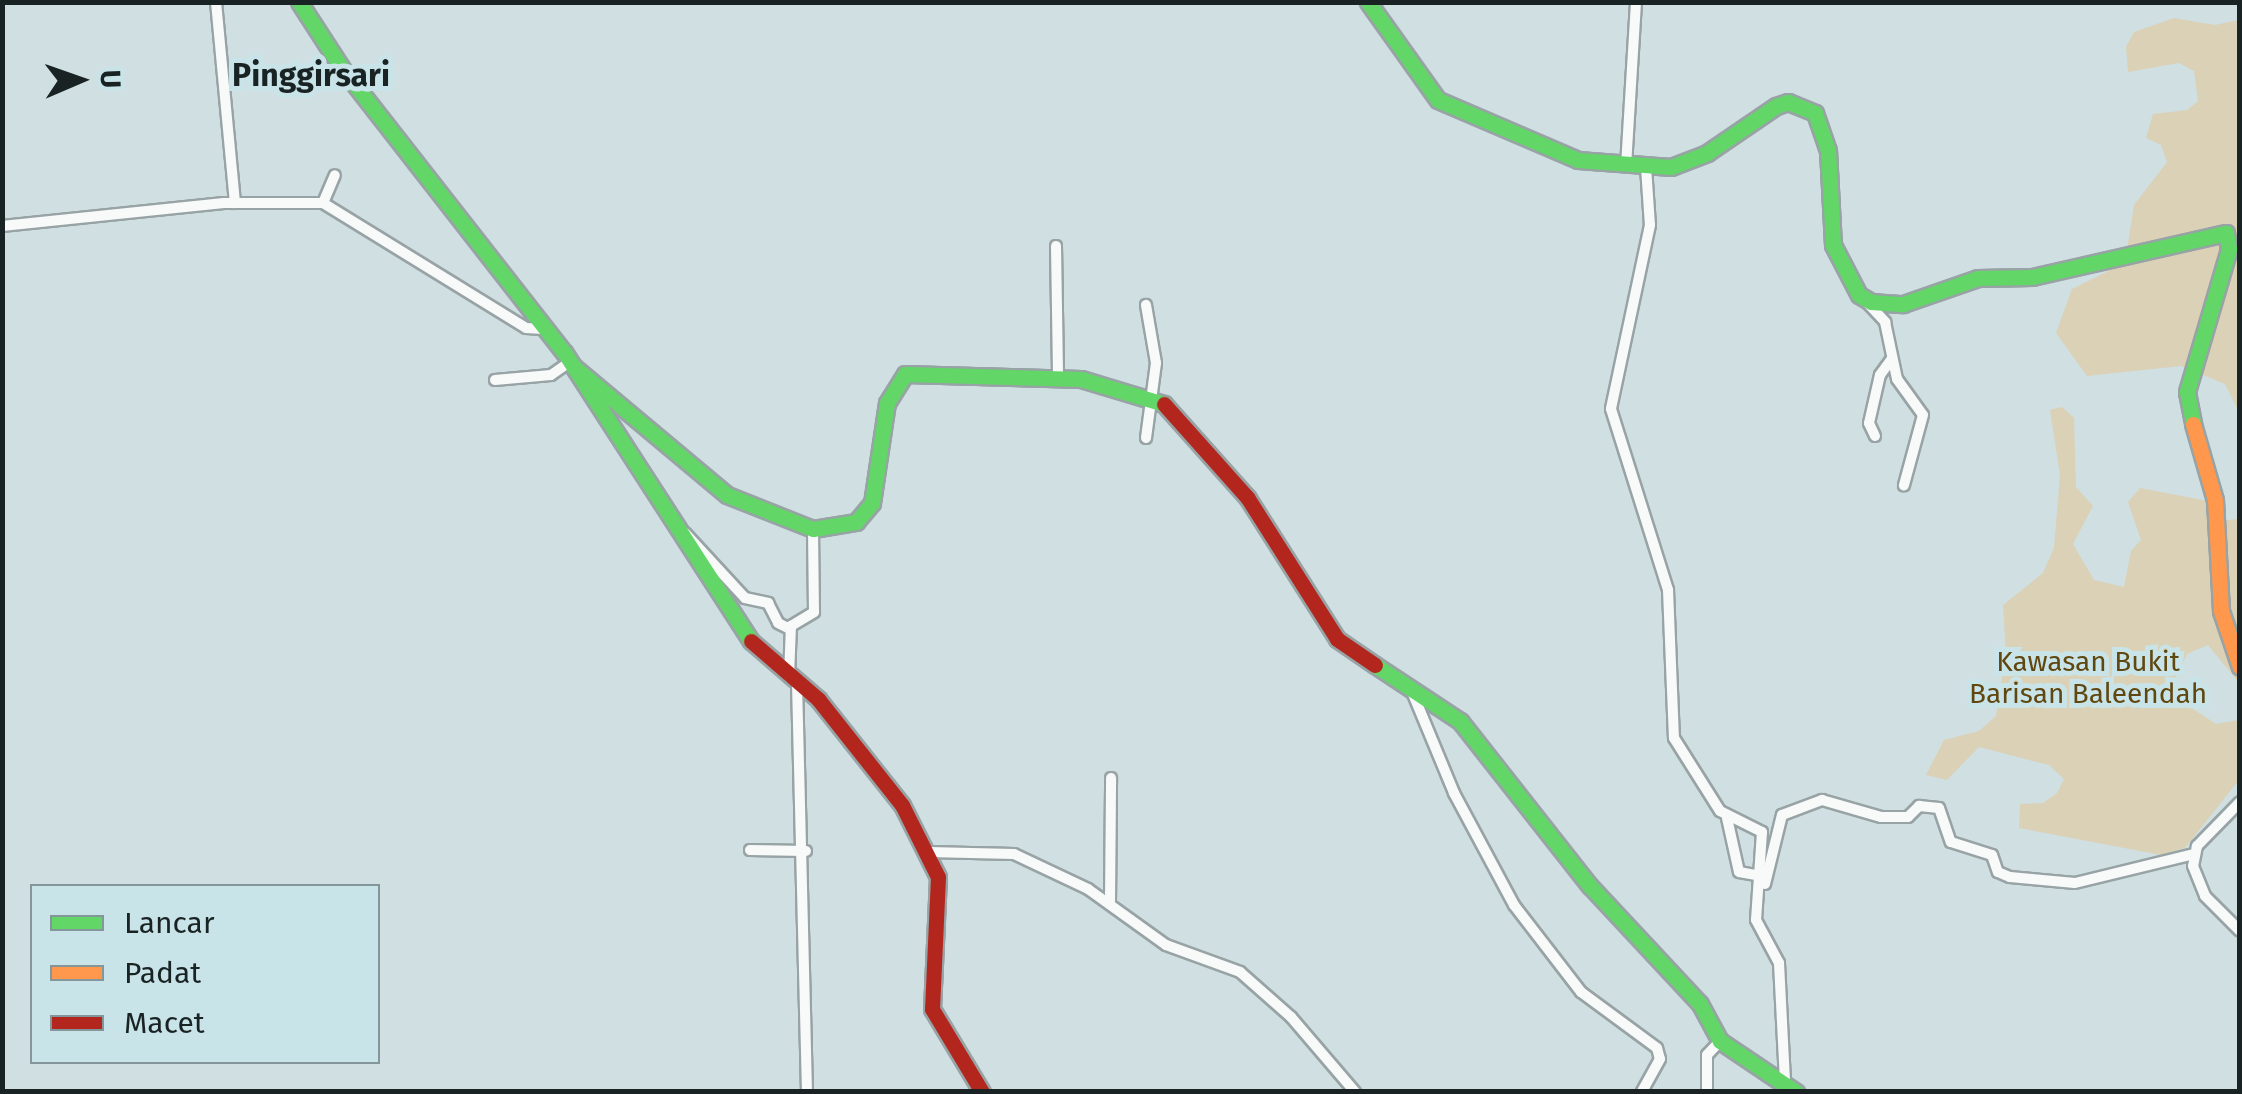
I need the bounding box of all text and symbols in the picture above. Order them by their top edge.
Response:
north arrow [30,30,130,130]
district label: Pinggirsari [232,56,390,94]
text: U [94,69,127,89]
park label: Kawasan Bukit Barisan Baleendah [1969,645,2207,711]
legend [30,884,380,1064]
text: Lancar [124,905,214,941]
text: Padat [124,955,201,991]
text: Macet [124,1005,205,1041]

